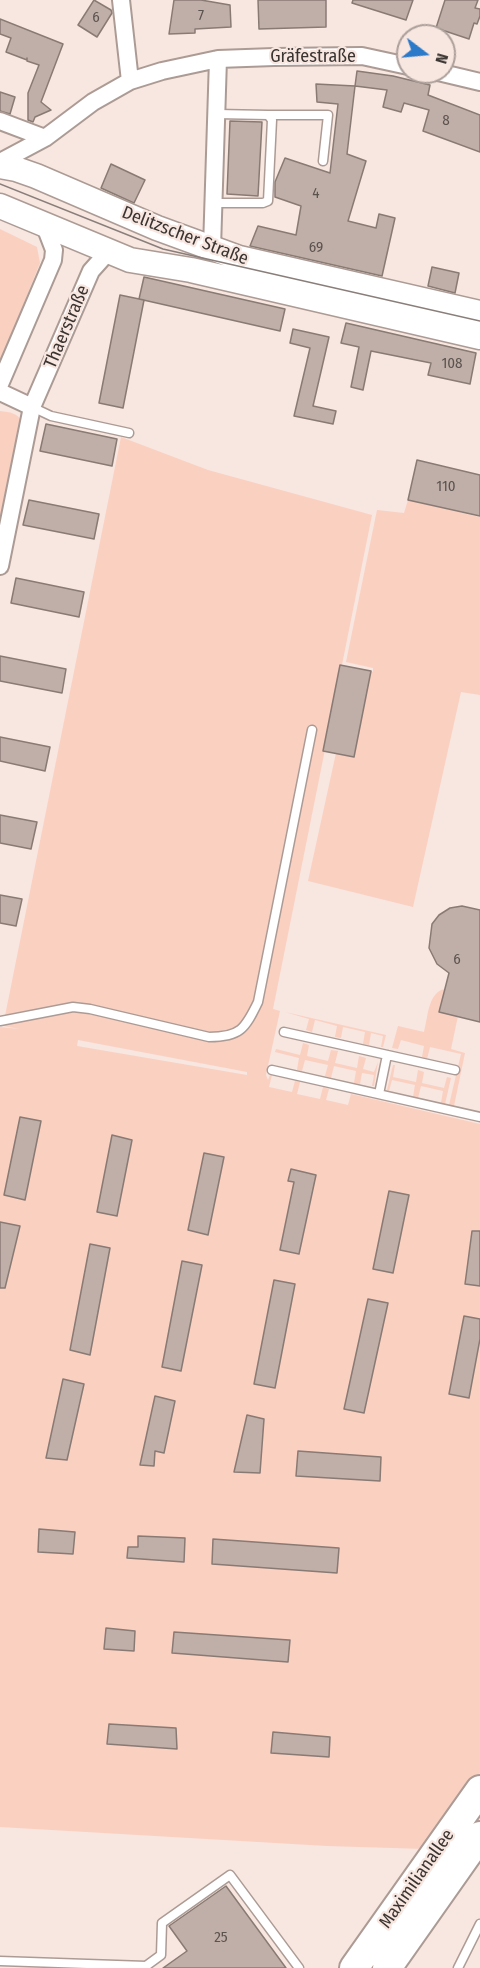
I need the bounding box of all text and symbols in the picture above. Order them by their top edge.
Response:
house number: 7 [198,7,204,25]
house number: 6 [92,9,100,27]
north arrow [396,24,456,84]
street label: Gräfestraße [270,46,356,68]
text: N [431,51,452,66]
house number: 8 [442,112,450,130]
house number: 4 [312,185,320,203]
street label: Delitzscher Straße [119,202,251,270]
house number: 69 [309,239,323,257]
street label: Thaerstraße [40,282,94,372]
house number: 108 [441,355,463,373]
house number: 110 [436,478,456,496]
house number: 6 [453,951,461,969]
street label: Maximilianallee [375,1825,459,1933]
house number: 25 [214,1929,228,1947]

